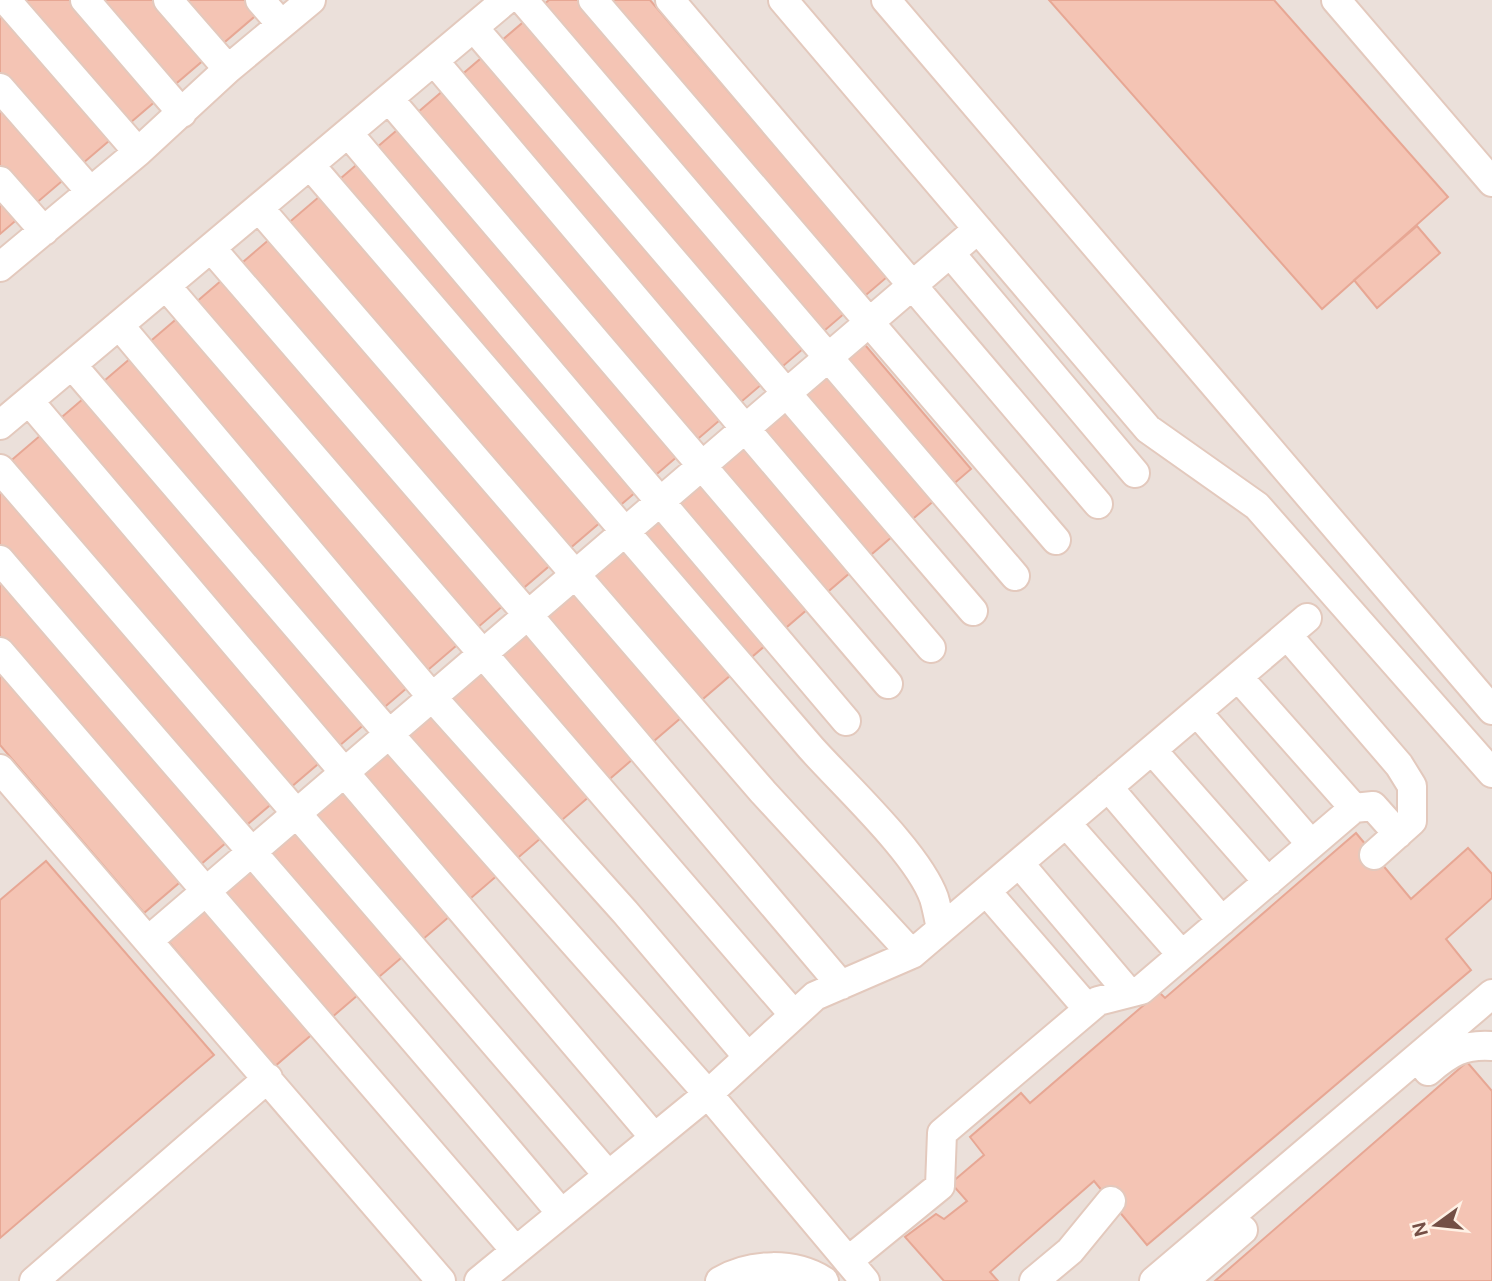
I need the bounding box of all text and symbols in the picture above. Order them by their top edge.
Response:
north arrow [1401,1190,1471,1260]
text: N [1406,1219,1434,1239]

